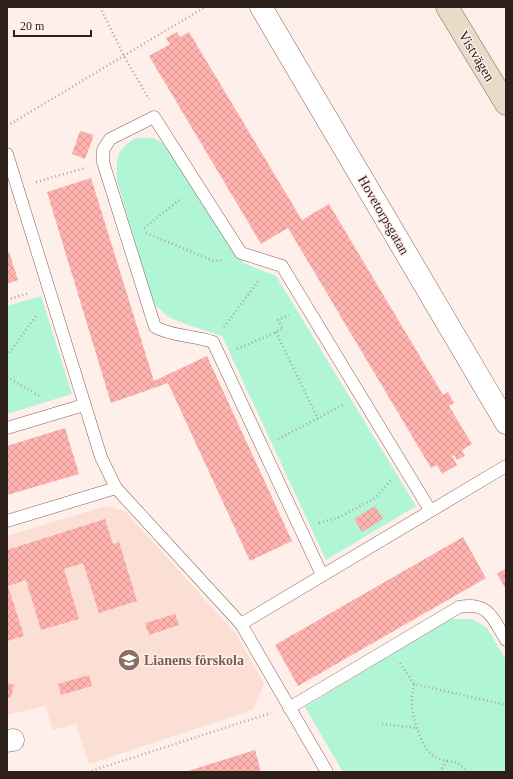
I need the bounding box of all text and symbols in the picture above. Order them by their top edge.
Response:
scale bar [14,12,91,38]
text: 20 m [20,19,45,33]
street label: Vistvägen [456,28,497,84]
street label: Hovetorpsgatan [355,173,412,257]
school or university icon: Lianens förskola [116,647,142,673]
place label: Lianens förskola [144,653,244,668]

